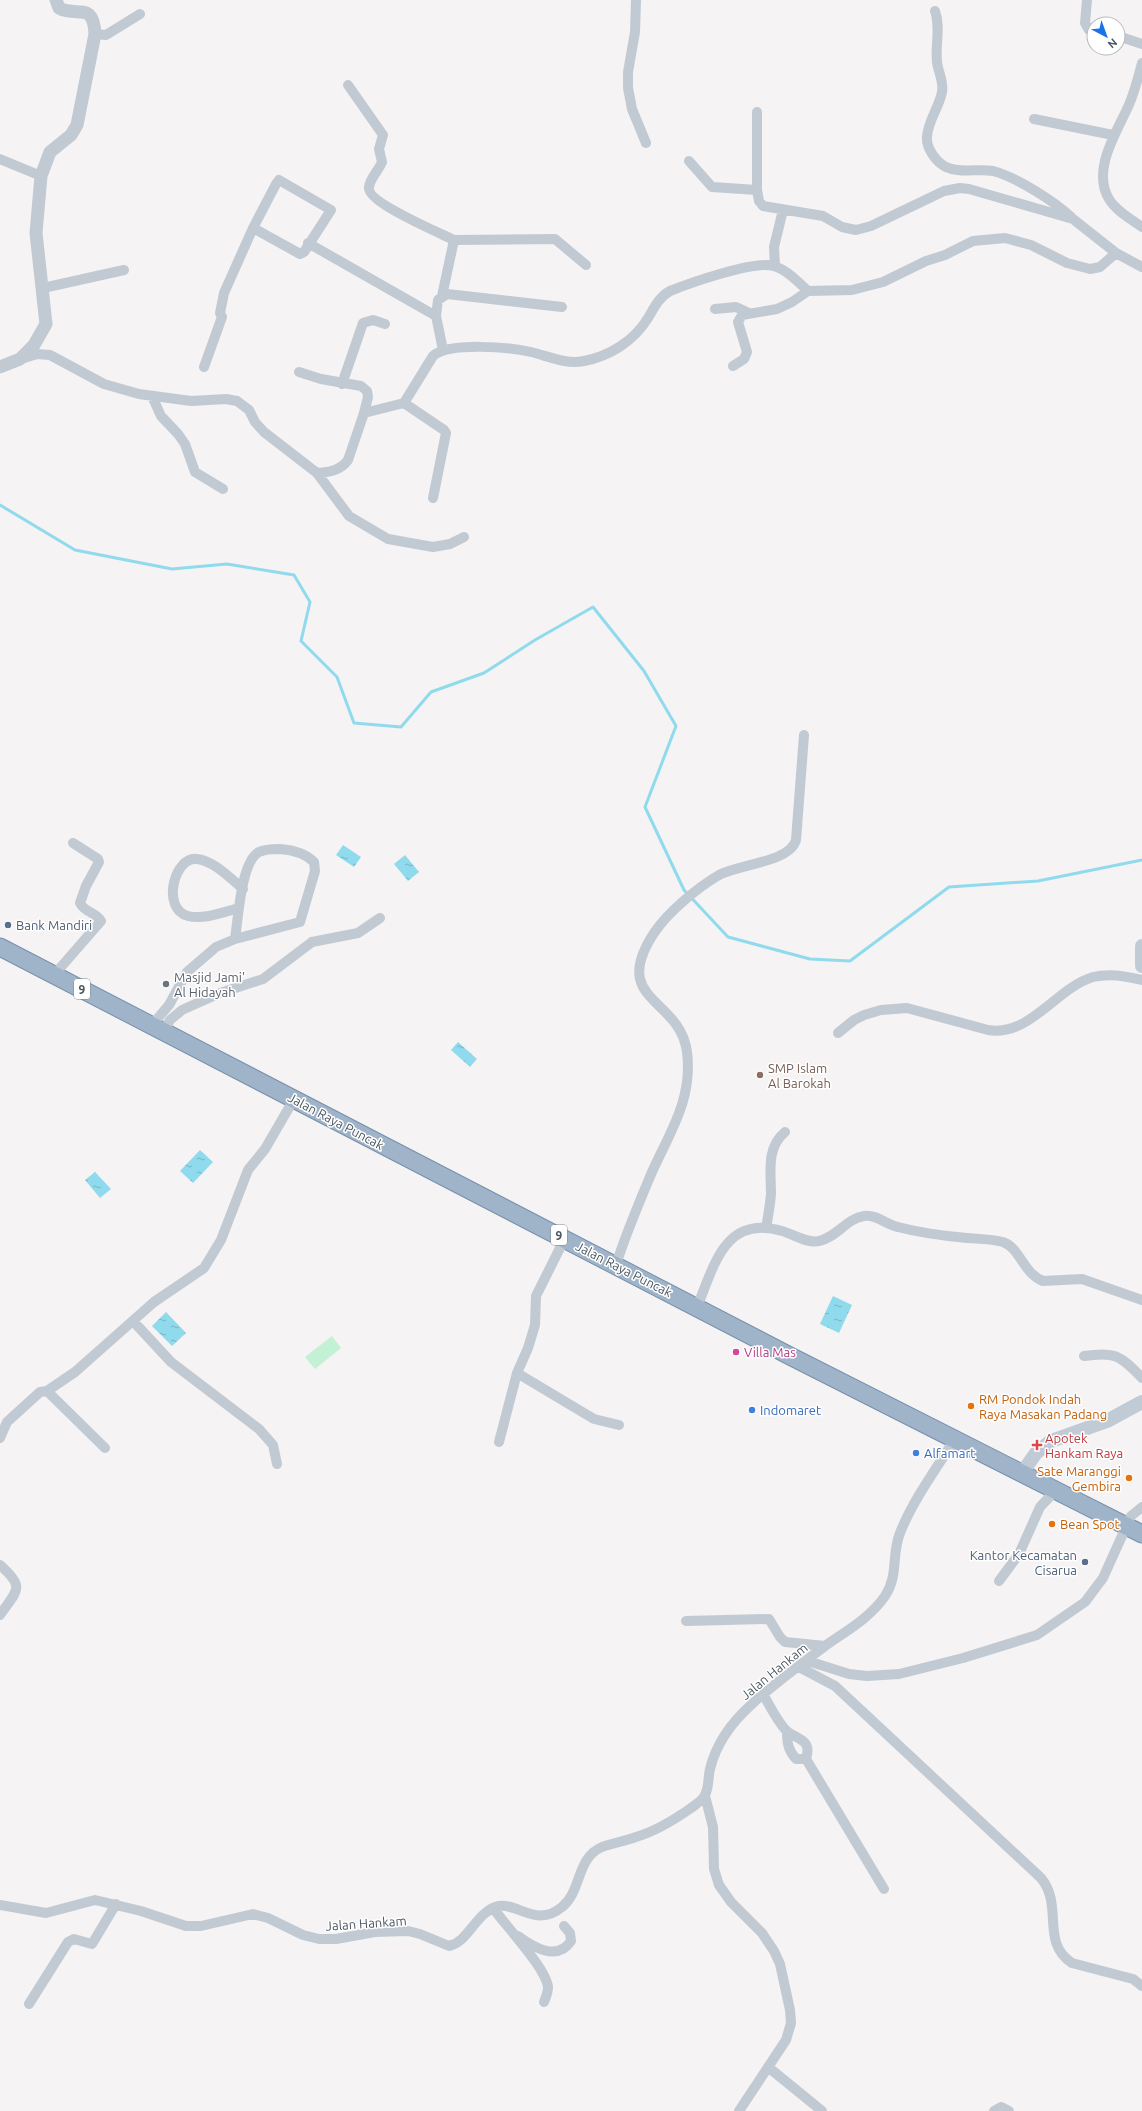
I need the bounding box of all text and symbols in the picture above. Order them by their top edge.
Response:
north arrow [1086,16,1126,56]
text: N [1106,36,1120,51]
place label: Bank Mandiri [16,918,92,932]
marker: Bank Mandiri [3,920,13,930]
place label: Masjid Jami' Al Hidayah [174,970,245,999]
road number: 9 [74,979,90,999]
marker: Masjid Jami' Al Hidayah [161,979,171,989]
place label: SMP Islam Al Barokah [768,1061,831,1090]
marker: SMP Islam Al Barokah [755,1070,765,1080]
street label: Jalan Raya Puncak [286,1090,387,1152]
road number: 9 [551,1225,567,1245]
street label: Jalan Raya Puncak [574,1239,675,1300]
place label: Villa Mas [744,1345,796,1359]
marker: Villa Mas [731,1347,741,1357]
place label: RM Pondok Indah Raya Masakan Padang [979,1392,1107,1421]
marker: RM Pondok Indah Raya Masakan Padang [966,1401,976,1411]
place label: Indomaret [760,1403,821,1417]
marker: Indomaret [747,1405,757,1415]
place label: Apotek Hankam Raya [1045,1431,1123,1460]
marker: Apotek Hankam Raya [1032,1440,1042,1450]
place label: Alfamart [924,1446,975,1460]
marker: Alfamart [911,1448,921,1458]
place label: Sate Maranggi Gembira [1037,1464,1121,1493]
marker: Sate Maranggi Gembira [1124,1473,1134,1483]
place label: Bean Spot [1060,1517,1120,1531]
marker: Bean Spot [1047,1519,1057,1529]
place label: Kantor Kecamatan Cisarua [970,1548,1077,1577]
marker: Kantor Kecamatan Cisarua [1080,1557,1090,1567]
street label: Jalan Hankam [738,1640,810,1702]
street label: Jalan Hankam [325,1913,407,1933]

